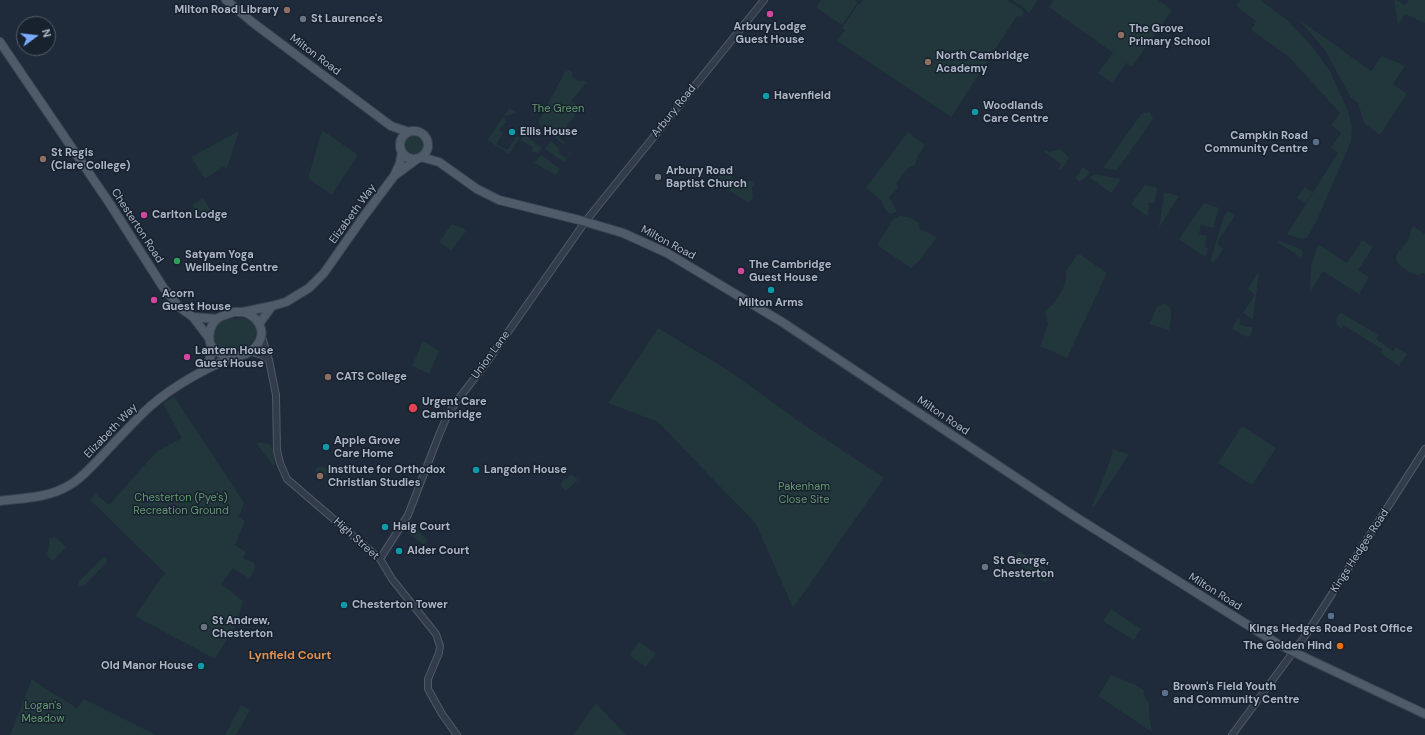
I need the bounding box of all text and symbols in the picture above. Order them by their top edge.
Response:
place label: Milton Road Library [175,3,279,17]
marker: Milton Road Library [282,5,292,15]
marker: Arbury Lodge Guest House [765,9,775,19]
place label: St Laurence's [311,12,383,26]
marker: St Laurence's [298,14,308,24]
north arrow [16,16,56,56]
place label: Arbury Lodge Guest House [734,20,806,46]
place label: The Grove Primary School [1129,22,1210,48]
text: N [39,27,54,39]
marker: The Grove Primary School [1116,30,1126,40]
street label: Milton Road [287,32,343,78]
place label: North Cambridge Academy [936,49,1029,75]
marker: North Cambridge Academy [923,57,933,67]
street label: Arbury Road [649,82,699,140]
place label: Havenfield [774,89,831,103]
marker: Havenfield [761,91,771,101]
place label: Woodlands Care Centre [983,99,1049,125]
park label: The Green [532,102,584,116]
marker: Woodlands Care Centre [970,107,980,117]
place label: Ellis House [520,125,578,139]
marker: Ellis House [507,127,517,137]
place label: Campkin Road Community Centre [1205,129,1308,155]
marker: Campkin Road Community Centre [1311,137,1321,147]
place label: St Regis (Clare College) [51,146,131,172]
marker: St Regis (Clare College) [38,154,48,164]
place label: Arbury Road Baptist Church [666,164,747,190]
marker: Arbury Road Baptist Church [653,172,663,182]
street label: Elizabeth Way [327,181,379,247]
street label: Chesterton Road [108,186,166,266]
place label: Carlton Lodge [152,208,227,222]
marker: Carlton Lodge [139,210,149,220]
street label: Milton Road [638,223,698,263]
place label: Satyam Yoga Wellbeing Centre [185,248,278,274]
marker: Satyam Yoga Wellbeing Centre [172,256,182,266]
place label: The Cambridge Guest House [749,258,831,284]
marker: The Cambridge Guest House [736,266,746,276]
marker: Milton Arms [766,285,776,295]
place label: Acorn Guest House [162,287,231,313]
marker: Acorn Guest House [149,295,159,305]
place label: Milton Arms [739,296,803,310]
street label: Union Lane [469,328,513,382]
place label: Lantern House Guest House [195,344,273,370]
marker: Lantern House Guest House [182,352,192,362]
place label: CATS College [336,370,407,384]
marker: CATS College [323,372,333,382]
street label: Milton Road [914,394,972,438]
place label: Urgent Care Cambridge [422,395,487,421]
street label: Elizabeth Way [82,401,140,461]
marker: Urgent Care Cambridge [407,402,419,414]
place label: Apple Grove Care Home [334,434,400,460]
marker: Apple Grove Care Home [321,442,331,452]
place label: Institute for Orthodox Christian Studies [328,463,446,489]
place label: Langdon House [484,463,567,477]
marker: Langdon House [471,465,481,475]
marker: Institute for Orthodox Christian Studies [315,471,325,481]
park label: Pakenham Close Site [778,480,830,506]
park label: Chesterton (Pye's) Recreation Ground [133,491,229,517]
street label: Kings Hedges Road [1328,507,1392,595]
street label: High Street [331,515,381,563]
place label: Haig Court [393,520,450,534]
marker: Haig Court [380,522,390,532]
place label: Alder Court [407,544,470,558]
marker: Alder Court [394,546,404,556]
place label: St George, Chesterton [993,554,1054,580]
marker: St George, Chesterton [980,562,990,572]
street label: Milton Road [1186,571,1244,613]
place label: Chesterton Tower [352,598,448,612]
marker: Chesterton Tower [339,600,349,610]
marker: Kings Hedges Road Post Office [1326,611,1336,621]
place label: St Andrew, Chesterton [212,614,273,640]
marker: St Andrew, Chesterton [199,622,209,632]
place label: Kings Hedges Road Post Office [1249,622,1413,636]
place label: The Golden Hind [1243,639,1332,653]
marker: The Golden Hind [1335,641,1345,651]
district label: Lynfield Court [249,649,331,663]
place label: Old Manor House [101,659,193,673]
marker: Old Manor House [196,661,206,671]
place label: Brown's Field Youth and Community Centre [1173,680,1299,706]
marker: Brown's Field Youth and Community Centre [1160,688,1170,698]
park label: Logan's Meadow [21,699,65,725]

